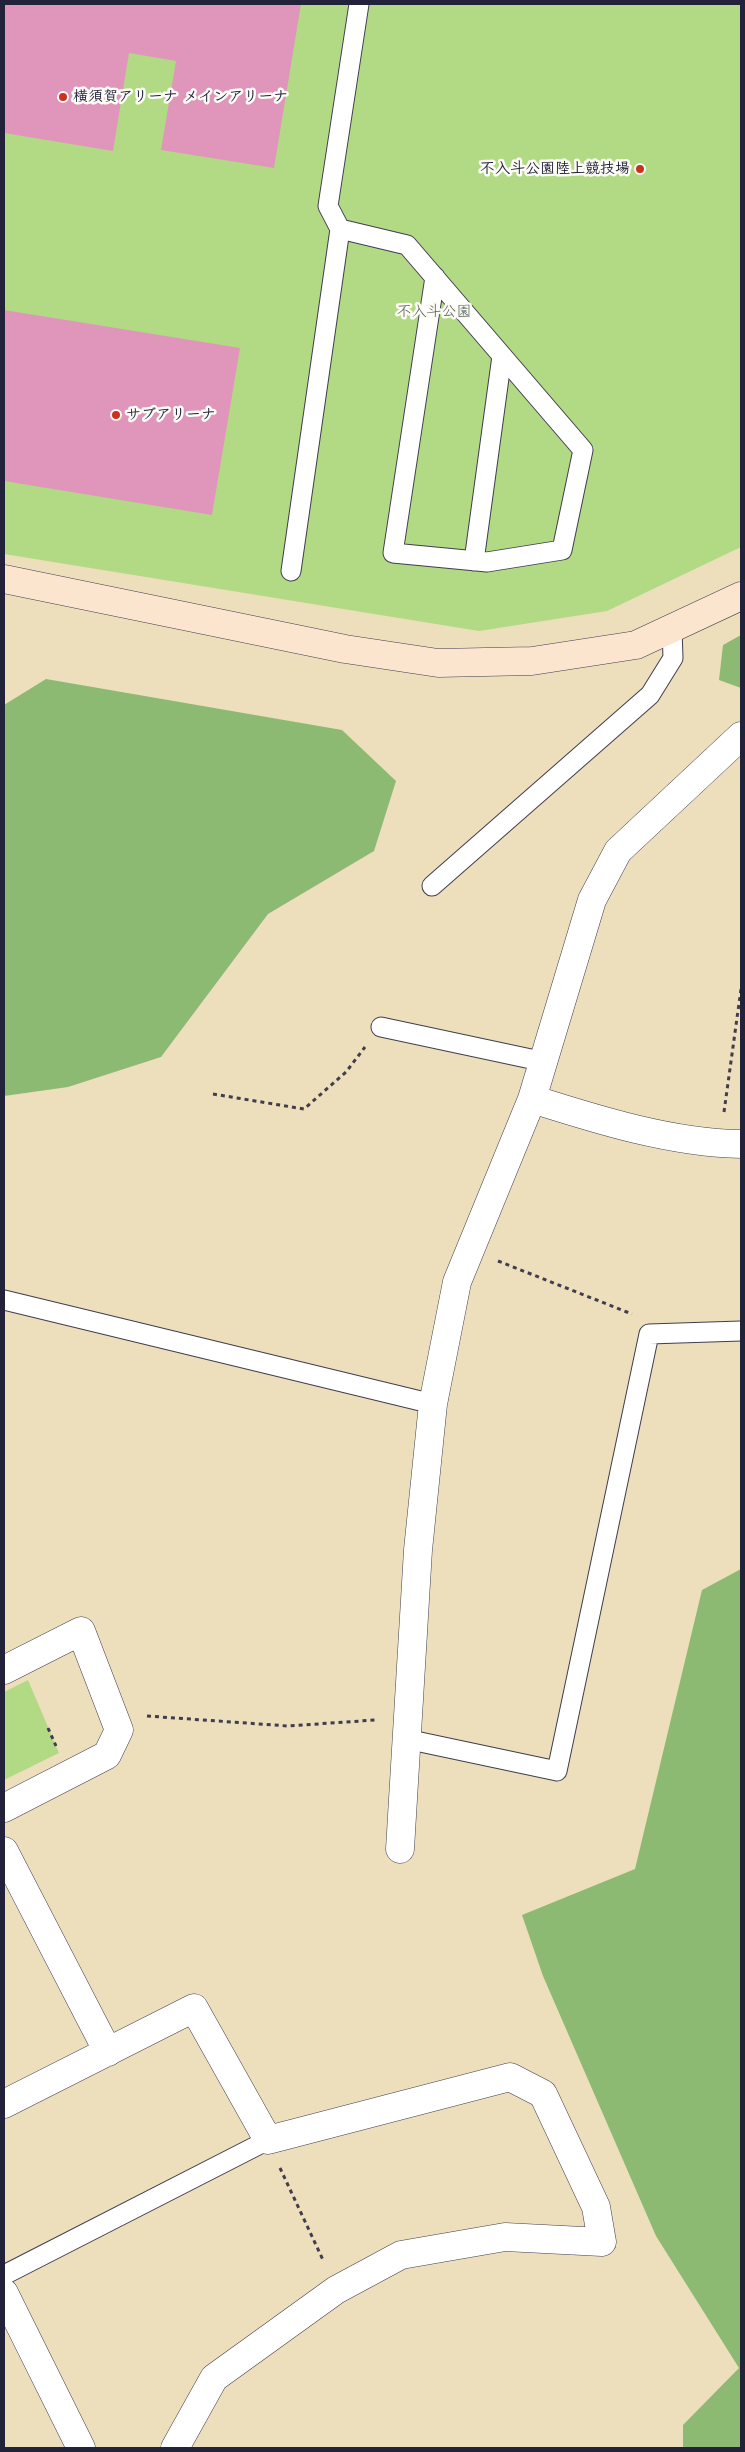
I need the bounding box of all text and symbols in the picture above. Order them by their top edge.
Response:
place label: 横須賀アリーナ メインアリーナ [73,88,288,106]
marker: 横須賀アリーナ メインアリーナ [57,91,69,103]
place label: 不入斗公園陸上競技場 [480,160,630,178]
marker: 不入斗公園陸上競技場 [634,163,646,175]
park label: 不入斗公園 [397,303,471,321]
place label: サブアリーナ [126,406,216,424]
marker: サブアリーナ [110,409,122,421]

